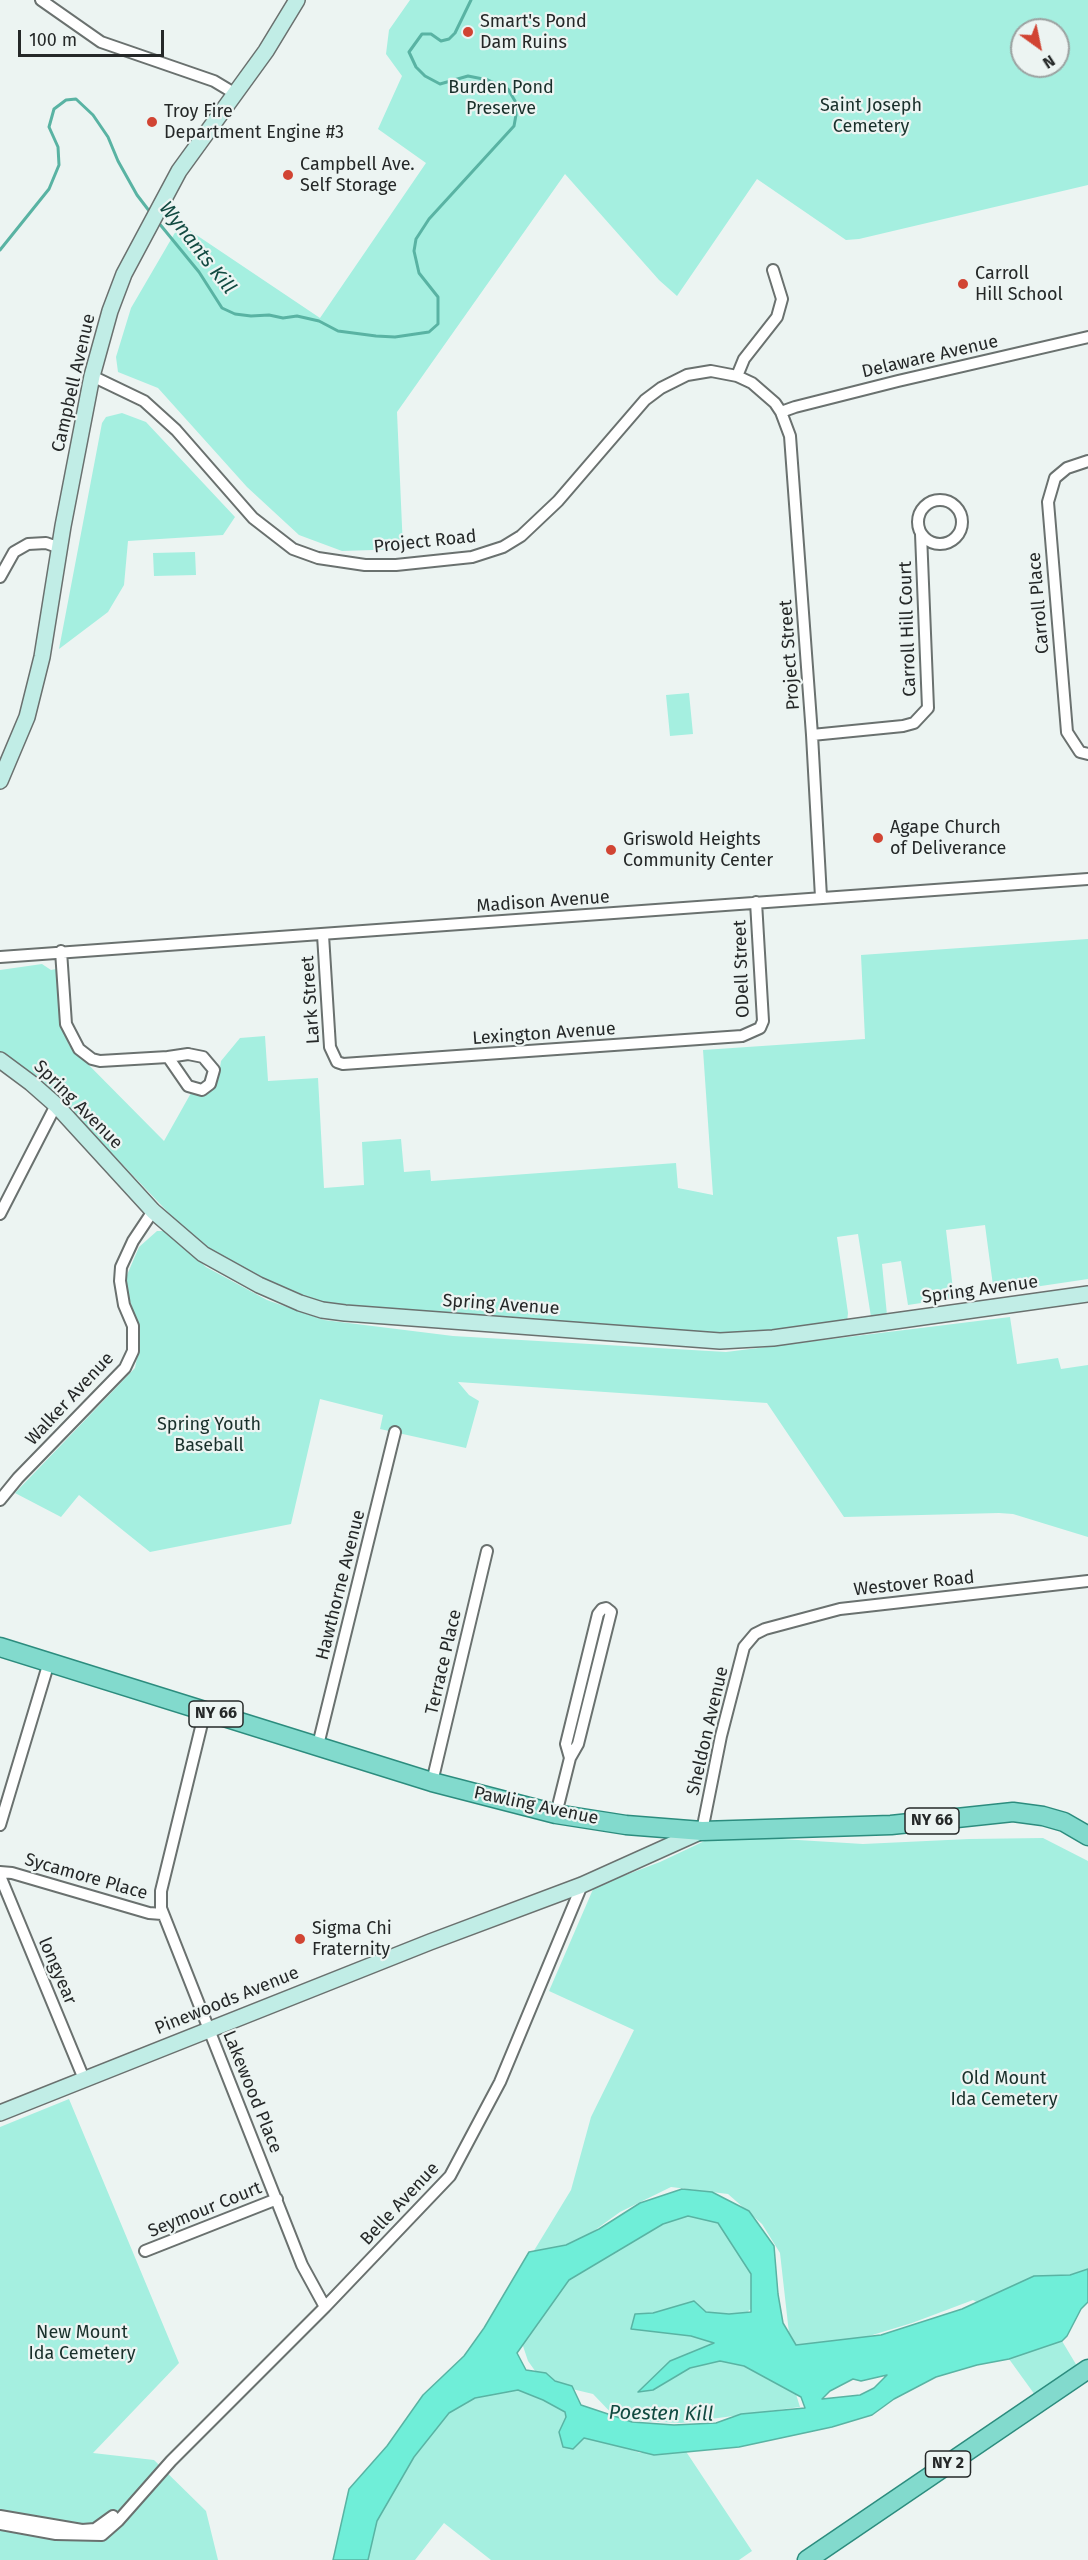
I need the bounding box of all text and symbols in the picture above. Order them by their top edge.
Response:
place label: Smart's Pond Dam Ruins [480,11,587,54]
scale bar [21,18,166,56]
north arrow [1010,18,1070,78]
marker: Smart's Pond Dam Ruins [461,25,475,39]
text: 100 m [29,29,77,51]
text: N [1039,51,1059,73]
park label: Burden Pond Preserve [448,77,554,119]
park label: Saint Joseph Cemetery [820,95,922,138]
place label: Troy Fire Department Engine #3 [164,101,344,144]
marker: Troy Fire Department Engine #3 [145,115,159,129]
place label: Campbell Ave. Self Storage [300,154,415,196]
marker: Campbell Ave. Self Storage [281,168,295,182]
water label: Wynants Kill [153,197,241,299]
place label: Carroll Hill School [975,263,1063,306]
marker: Carroll Hill School [956,277,970,291]
street label: Campbell Avenue [48,312,100,454]
street label: Delaware Avenue [860,331,1000,383]
street label: Project Road [373,526,477,558]
street label: Carroll Place [1024,551,1054,655]
street label: Carroll Hill Court [895,561,921,697]
street label: Project Street [775,599,805,711]
place label: Agape Church of Deliverance [890,817,1006,860]
place label: Griswold Heights Community Center [623,829,773,872]
marker: Agape Church of Deliverance [871,831,885,845]
marker: Griswold Heights Community Center [604,843,618,857]
street label: Madison Avenue [476,887,610,917]
street label: ODell Street [729,920,755,1018]
street label: Lark Street [297,955,325,1045]
street label: Lexington Avenue [472,1018,616,1050]
street label: Spring Avenue [29,1056,127,1154]
street label: Spring Avenue [921,1271,1039,1309]
street label: Spring Avenue [442,1290,560,1320]
street label: Walker Avenue [21,1348,119,1450]
park label: Spring Youth Baseball [157,1414,261,1456]
street label: Hawthorne Avenue [312,1508,370,1662]
street label: Westover Road [853,1567,975,1601]
street label: Terrace Place [421,1607,467,1717]
street label: Sheldon Avenue [683,1664,733,1798]
road number: NY 66 [189,1701,243,1727]
street label: Pawling Avenue [472,1782,600,1830]
road number: NY 66 [905,1808,959,1834]
street label: Sycamore Place [22,1849,150,1905]
place label: Sigma Chi Fraternity [312,1918,392,1960]
marker: Sigma Chi Fraternity [293,1932,307,1946]
street label: longyear [33,1934,81,2008]
street label: Pinewoods Avenue [152,1962,302,2040]
street label: Lakewood Place [218,2028,286,2156]
park label: Old Mount Ida Cemetery [950,2068,1058,2110]
street label: Belle Avenue [356,2158,444,2250]
street label: Seymour Court [145,2177,265,2243]
park label: New Mount Ida Cemetery [28,2322,136,2364]
water label: Poesten Kill [608,2401,714,2427]
road number: NY 2 [926,2451,970,2477]

